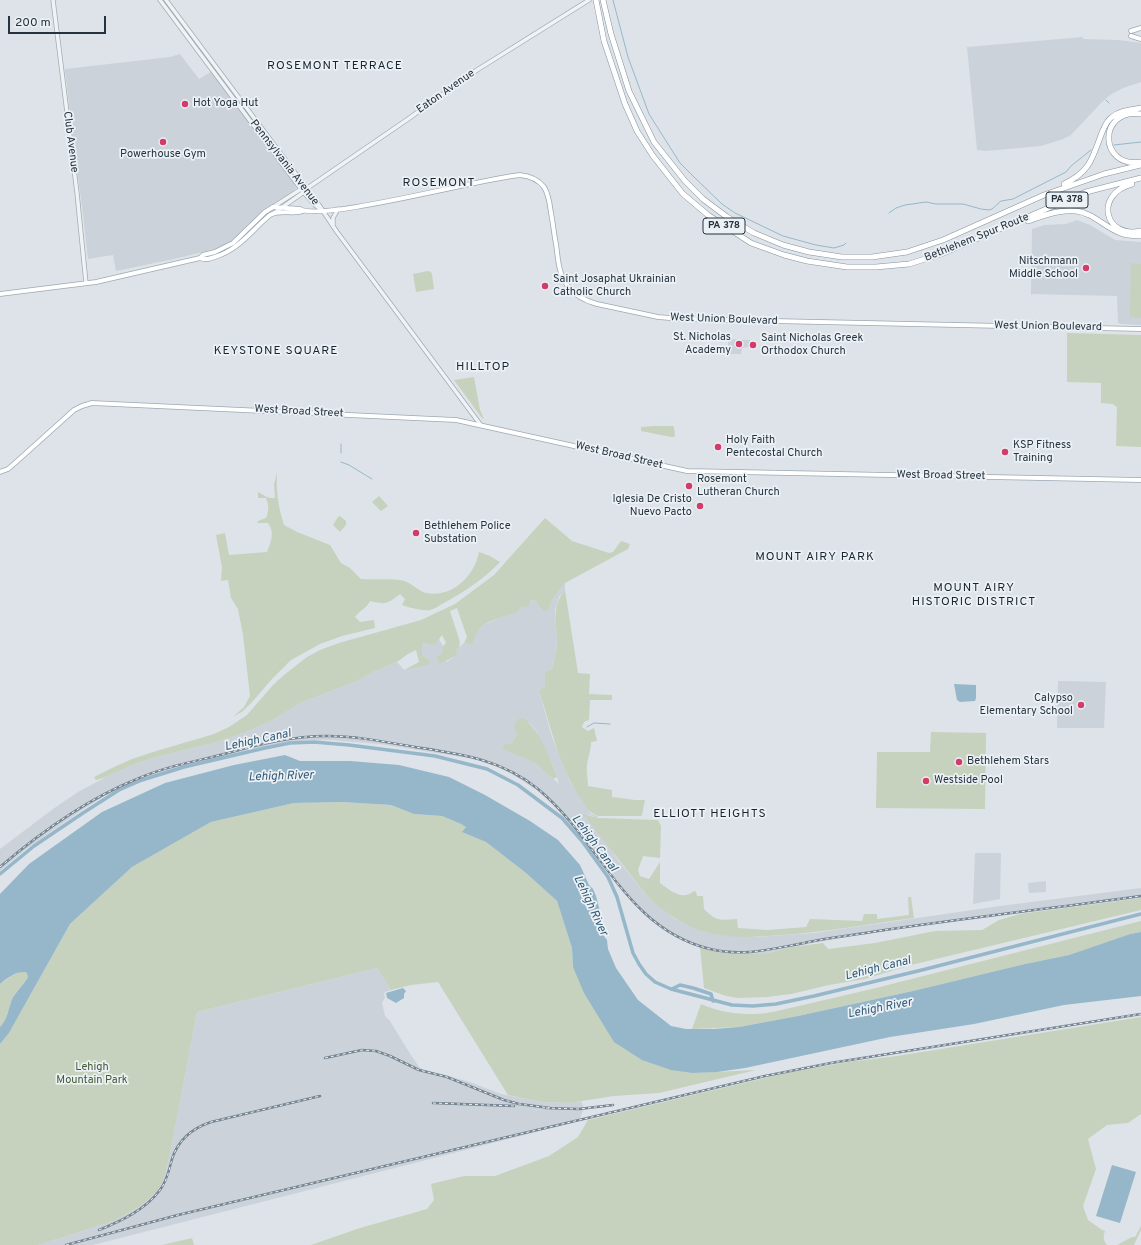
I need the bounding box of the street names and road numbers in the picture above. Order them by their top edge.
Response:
street label: Eaton Avenue [414,67,478,117]
street label: Club Avenue [60,111,80,173]
street label: Pennsylvania Avenue [247,118,321,208]
road number: PA 378 [1046,192,1088,208]
street label: Bethlehem Spur Route [923,211,1031,265]
road number: PA 378 [703,218,745,234]
street label: West Union Boulevard [670,312,778,328]
street label: West Union Boulevard [994,319,1102,335]
street label: West Broad Street [254,403,344,421]
street label: West Broad Street [574,440,664,472]
street label: West Broad Street [896,469,986,483]

